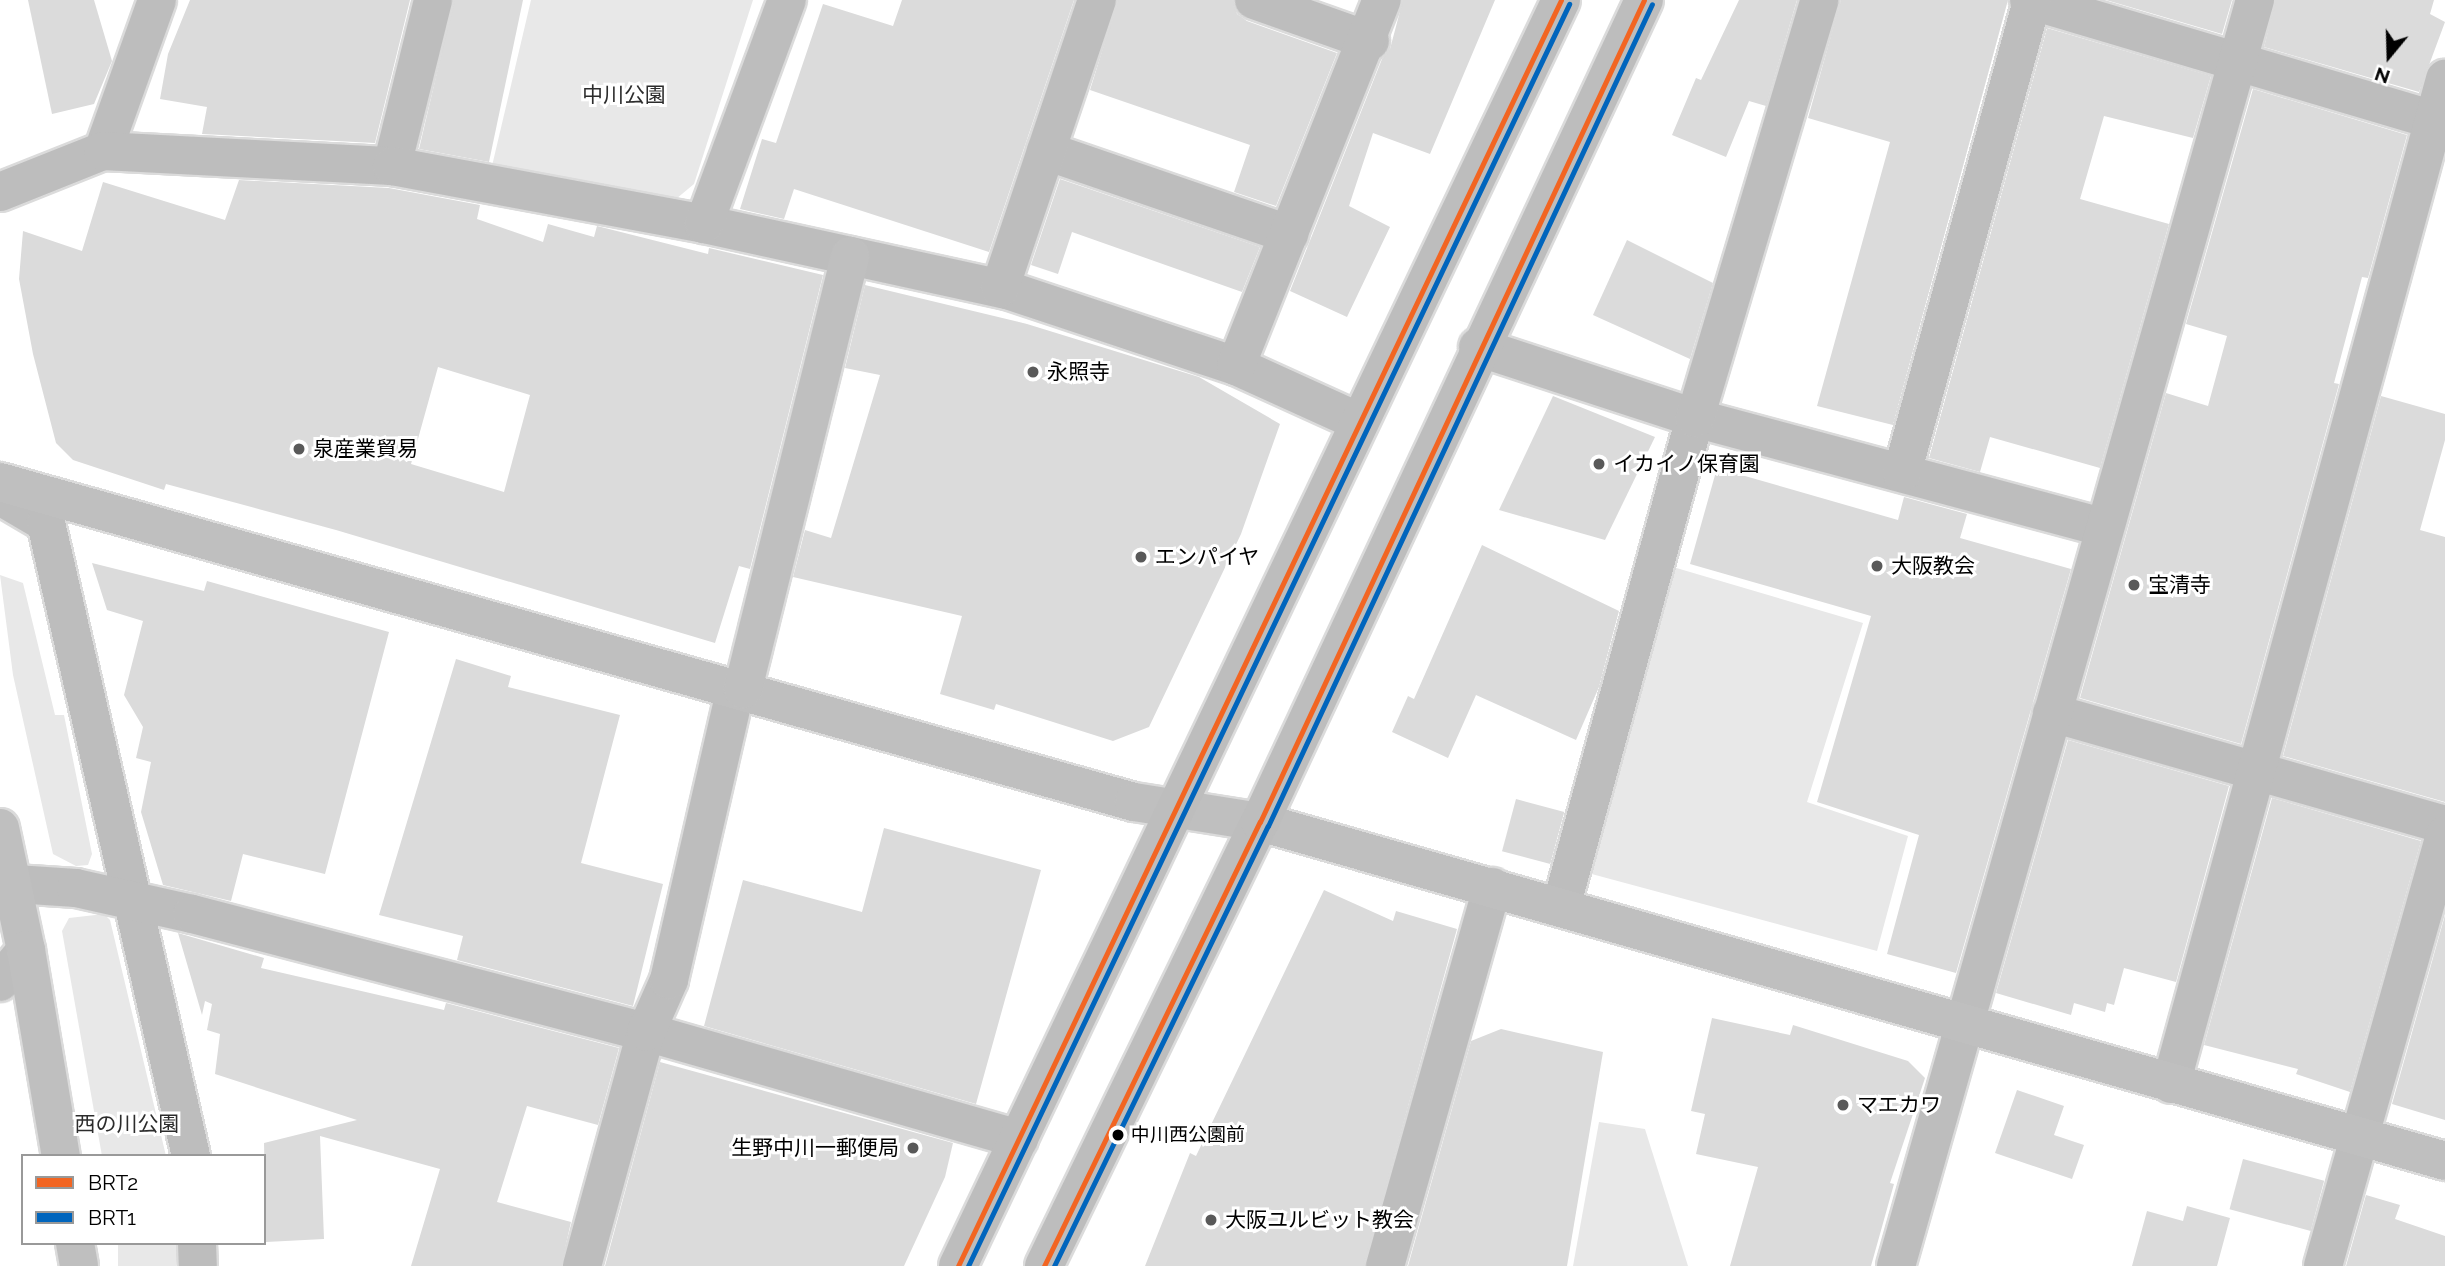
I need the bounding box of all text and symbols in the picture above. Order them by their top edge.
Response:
north arrow [2354,21,2424,91]
text: N [2372,63,2393,89]
park label: 中川公園 [582,82,666,108]
place label: 永照寺 [1047,359,1110,385]
marker: 永照寺 [1025,364,1041,380]
place label: 泉産業貿易 [313,436,418,462]
marker: 泉産業貿易 [291,441,307,457]
place label: イカイノ保育園 [1613,451,1760,477]
marker: イカイノ保育園 [1591,456,1607,472]
place label: エンパイヤ [1155,544,1260,570]
marker: エンパイヤ [1133,549,1149,565]
place label: 大阪教会 [1891,553,1975,579]
marker: 大阪教会 [1869,558,1885,574]
place label: 宝清寺 [2148,572,2211,598]
marker: 宝清寺 [2126,577,2142,593]
place label: マエカワ [1857,1092,1941,1118]
marker: マエカワ [1835,1097,1851,1113]
park label: 西の川公園 [75,1111,179,1137]
place label: 中川西公園前 [1131,1124,1245,1146]
marker: 中川西公園前 [1111,1128,1125,1142]
place label: 生野中川一郵便局 [731,1135,899,1161]
marker: 生野中川一郵便局 [905,1140,921,1156]
legend [21,1154,266,1245]
text: BRT2 [88,1170,138,1195]
text: BRT1 [88,1205,136,1230]
place label: 大阪ユルビット教会 [1225,1207,1414,1233]
marker: 大阪ユルビット教会 [1203,1212,1219,1228]

